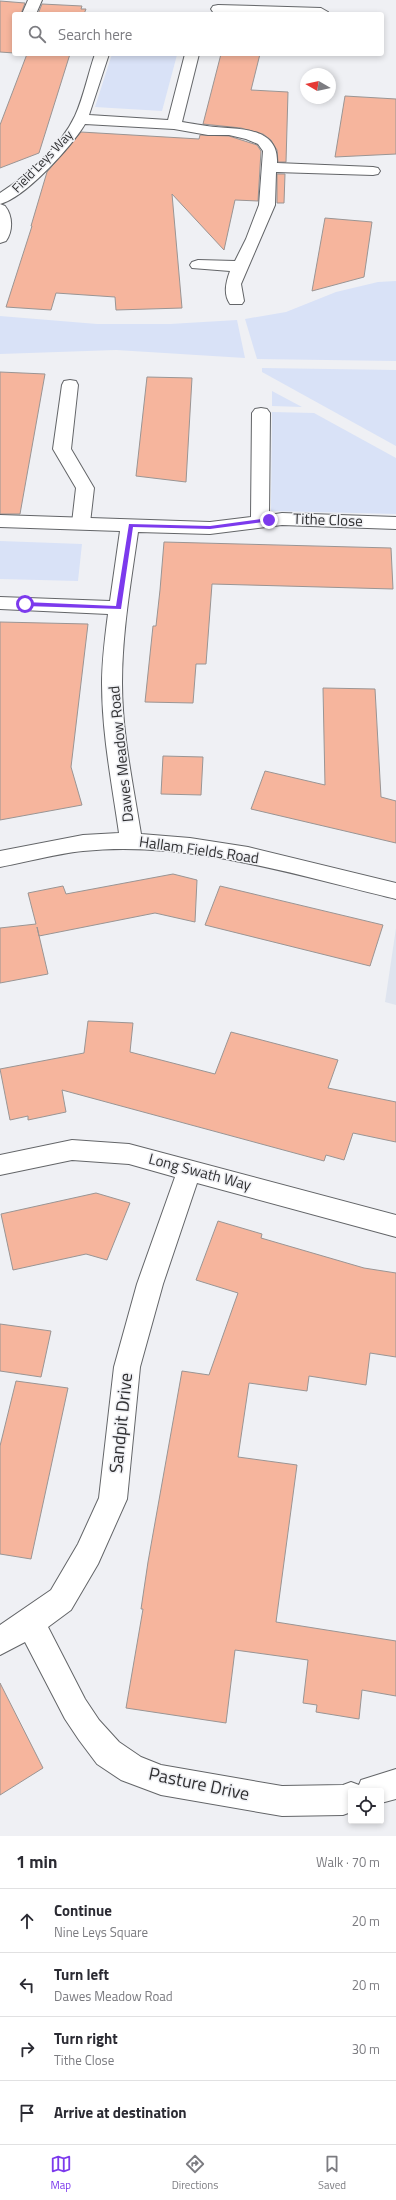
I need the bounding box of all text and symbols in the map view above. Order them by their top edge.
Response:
search box [12,12,384,56]
icon: search [26,23,48,45]
text: Search here [58,23,132,46]
north arrow [300,68,336,104]
street label: Field Leys Way [7,125,77,197]
street label: Tithe Close [293,507,363,532]
route end [260,511,278,529]
route start [16,595,34,613]
street label: Dawes Meadow Road [102,685,139,823]
street label: Hallam Fields Road [138,830,260,869]
street label: Long Swath Way [146,1147,254,1196]
street label: Sandpit Drive [102,1371,139,1475]
street label: Pasture Drive [146,1760,252,1807]
map controls [348,1788,384,1824]
button: locate [348,1788,384,1824]
text: 1 min [16,1849,57,1875]
text: Walk · 70 m [316,1852,380,1872]
text: Continue [54,1899,112,1922]
icon: ahead [16,1910,38,1932]
text: 20 m [352,1911,380,1931]
text: Nine Leys Square [54,1922,148,1942]
text: Turn left [54,1963,109,1986]
icon: left [16,1974,38,1996]
text: 20 m [352,1975,380,1995]
text: Dawes Meadow Road [54,1986,173,2006]
text: Turn right [54,2027,118,2050]
icon: right [16,2038,38,2060]
text: 30 m [352,2039,380,2059]
text: Tithe Close [54,2050,114,2070]
text: Arrive at destination [54,2101,187,2124]
icon: arrive [16,2102,38,2124]
tab: Map [50,2153,72,2193]
tab: Directions [172,2153,218,2193]
tab: Saved [318,2153,346,2193]

